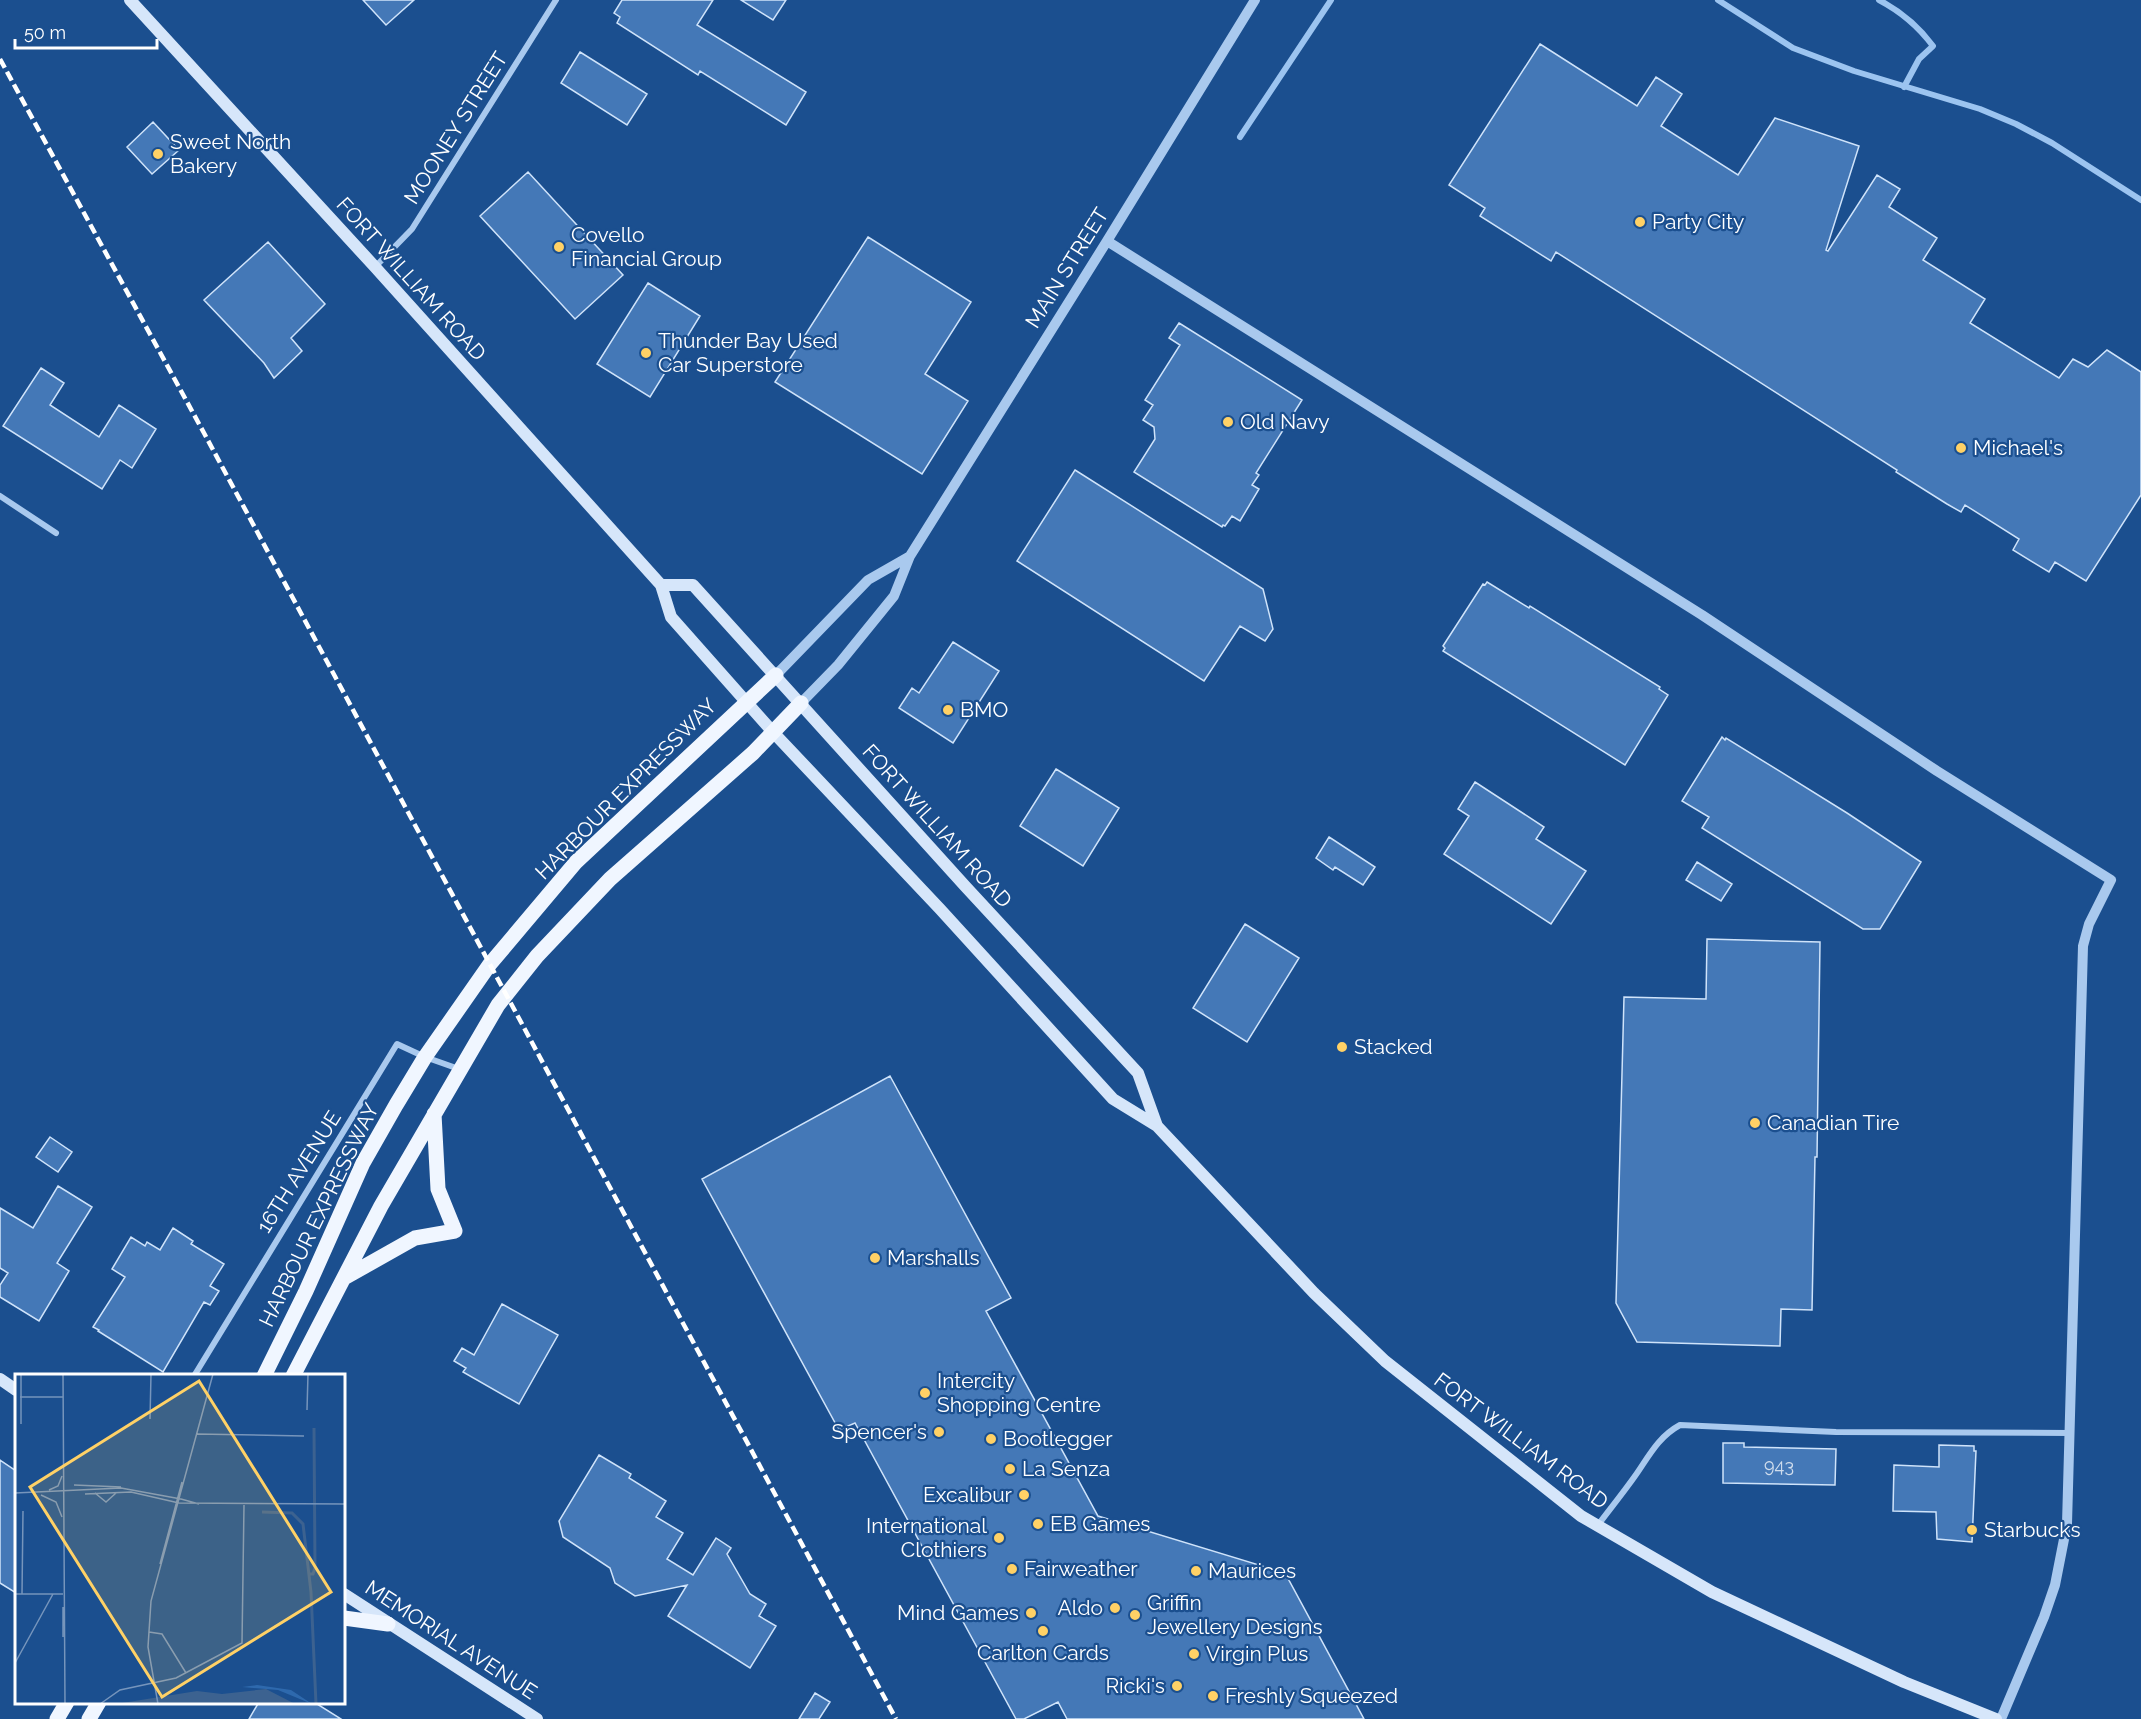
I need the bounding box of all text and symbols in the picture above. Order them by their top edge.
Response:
scale bar [15,12,158,50]
text: 50 m [24,22,66,43]
street label: MOONEY STREET [399,47,513,209]
place label: Sweet North Bakery [170,129,291,178]
marker: Sweet North Bakery [151,147,165,161]
street label: FORT WILLIAM ROAD [331,192,491,366]
street label: MAIN STREET [1020,203,1114,332]
place label: Party City [1652,209,1744,234]
marker: Party City [1633,215,1647,229]
place label: Covello Financial Group [571,222,722,271]
marker: Covello Financial Group [552,240,566,254]
place label: Thunder Bay Used Car Superstore [658,328,838,377]
marker: Thunder Bay Used Car Superstore [639,346,653,360]
place label: Old Navy [1240,409,1330,434]
marker: Old Navy [1221,415,1235,429]
place label: Michael's [1973,435,2063,460]
marker: Michael's [1954,441,1968,455]
street label: HARBOUR EXPRESSWAY [530,693,722,884]
place label: BMO [960,697,1008,722]
marker: BMO [941,703,955,717]
street label: FORT WILLIAM ROAD [857,739,1017,913]
place label: Stacked [1354,1034,1433,1059]
marker: Stacked [1335,1040,1349,1054]
street label: HARBOUR EXPRESSWAY [253,1099,384,1331]
street label: 16TH AVENUE [251,1106,346,1237]
place label: Canadian Tire [1767,1110,1899,1135]
marker: Canadian Tire [1748,1116,1762,1130]
place label: Marshalls [887,1245,980,1270]
marker: Marshalls [868,1251,882,1265]
street label: FORT WILLIAM ROAD [1429,1367,1613,1514]
place label: Intercity Shopping Centre [937,1368,1101,1417]
inset map [15,1374,345,1704]
marker: Intercity Shopping Centre [918,1386,932,1400]
place label: Spencer's [832,1419,927,1444]
marker: Spencer's [932,1425,946,1439]
place label: Bootlegger [1003,1426,1113,1451]
marker: Bootlegger [984,1432,998,1446]
house number: 943 [1764,1455,1794,1476]
place label: La Senza [1022,1456,1110,1481]
marker: La Senza [1003,1462,1017,1476]
place label: Excalibur [923,1482,1013,1507]
marker: Excalibur [1017,1488,1031,1502]
place label: EB Games [1050,1511,1150,1536]
place label: International Clothiers [866,1513,987,1562]
marker: EB Games [1031,1517,1045,1531]
place label: Starbucks [1984,1517,2081,1542]
marker: Starbucks [1965,1523,1979,1537]
marker: International Clothiers [992,1531,1006,1545]
place label: Fairweather [1024,1556,1138,1581]
place label: Maurices [1208,1558,1296,1583]
marker: Fairweather [1005,1562,1019,1576]
marker: Maurices [1189,1564,1203,1578]
street label: MEMORIAL AVENUE [361,1575,542,1704]
place label: Griffin Jewellery Designs [1147,1590,1323,1639]
place label: Aldo [1058,1595,1103,1620]
place label: Mind Games [897,1600,1019,1625]
marker: Aldo [1108,1601,1122,1615]
marker: Mind Games [1024,1606,1038,1620]
marker: Griffin Jewellery Designs [1128,1608,1142,1622]
marker: Carlton Cards [1036,1624,1050,1638]
place label: Carlton Cards [977,1640,1109,1665]
place label: Virgin Plus [1206,1641,1308,1666]
marker: Virgin Plus [1187,1647,1201,1661]
place label: Ricki's [1105,1673,1165,1698]
marker: Ricki's [1170,1679,1184,1693]
place label: Freshly Squeezed [1225,1683,1398,1708]
marker: Freshly Squeezed [1206,1689,1220,1703]

